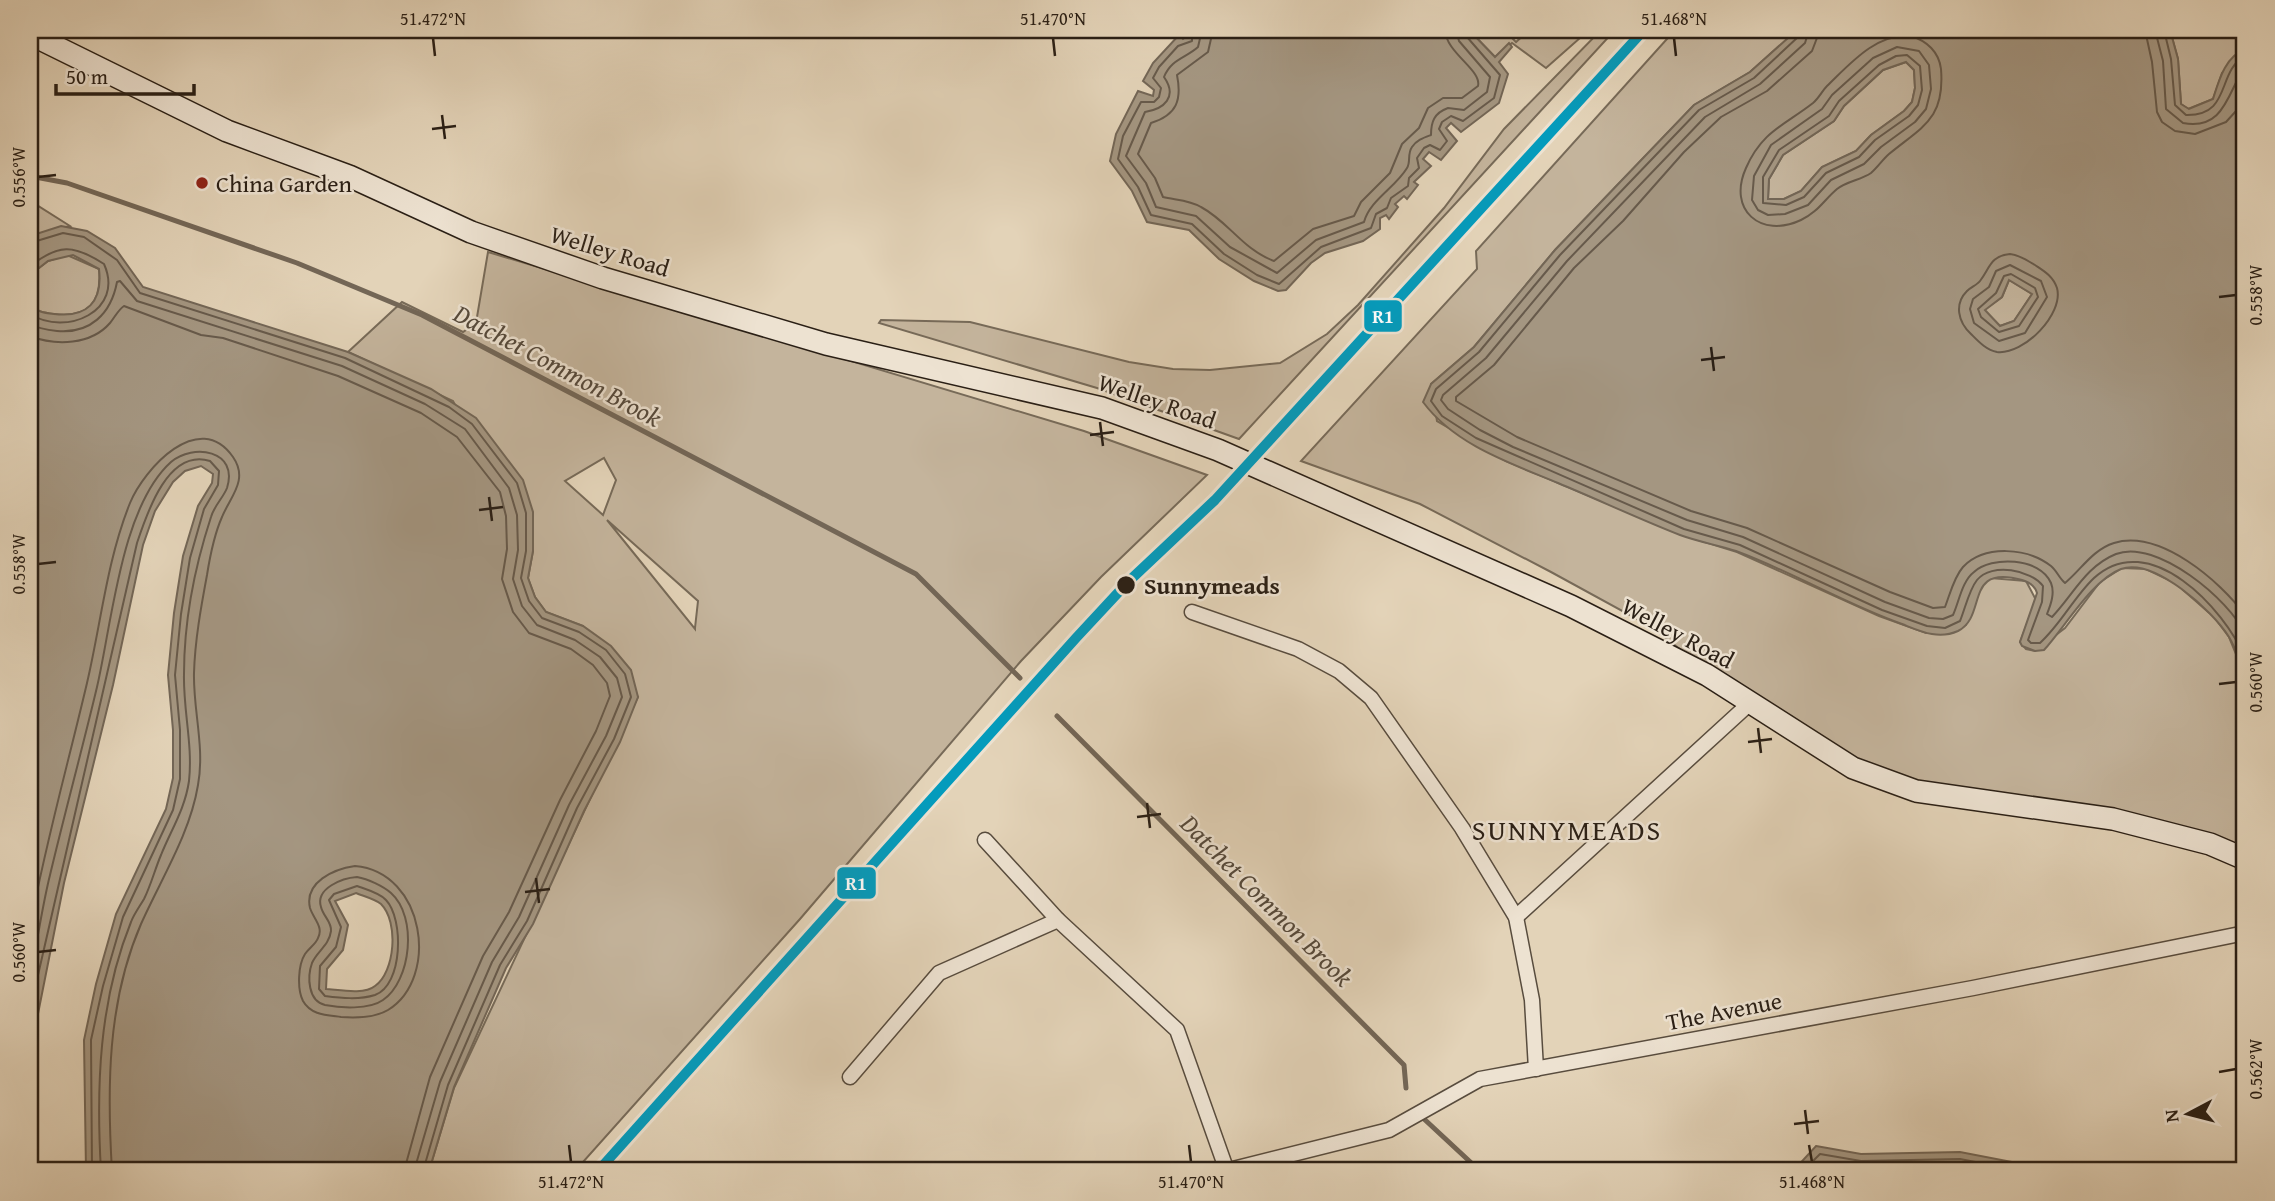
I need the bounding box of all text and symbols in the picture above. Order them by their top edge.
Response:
text: 51.472°N [400,5,466,32]
text: 51.470°N [1020,5,1086,32]
text: 51.468°N [1641,5,1707,32]
scale bar [56,52,194,96]
text: 50 m [66,61,108,92]
text: 0.556°W [5,146,32,207]
place label: China Garden [216,166,353,201]
marker: China Garden [194,175,210,191]
street label: Welley Road [546,216,674,286]
text: 0.558°W [2242,264,2269,325]
water label: Datchet Common Brook [446,293,669,436]
line badge: R1 [1363,299,1403,333]
text: R1 [1372,302,1394,330]
street label: Welley Road [1093,364,1221,438]
text: 0.558°W [5,533,32,594]
place label: Sunnymeads [1144,568,1280,603]
marker: Sunnymeads [1115,574,1137,596]
street label: Welley Road [1616,589,1741,677]
text: 0.560°W [2242,651,2269,712]
water label: Datchet Common Brook [1171,804,1362,995]
district label: SUNNYMEADS [1472,809,1662,850]
line badge: R1 [836,866,877,900]
text: R1 [845,869,867,897]
text: 0.560°W [5,921,32,982]
street label: The Avenue [1663,983,1785,1039]
text: 0.562°W [2242,1038,2269,1099]
north arrow [2152,1078,2222,1148]
text: N [2156,1108,2186,1124]
text: 51.472°N [538,1168,604,1195]
text: 51.470°N [1158,1168,1224,1195]
text: 51.468°N [1779,1168,1845,1195]

